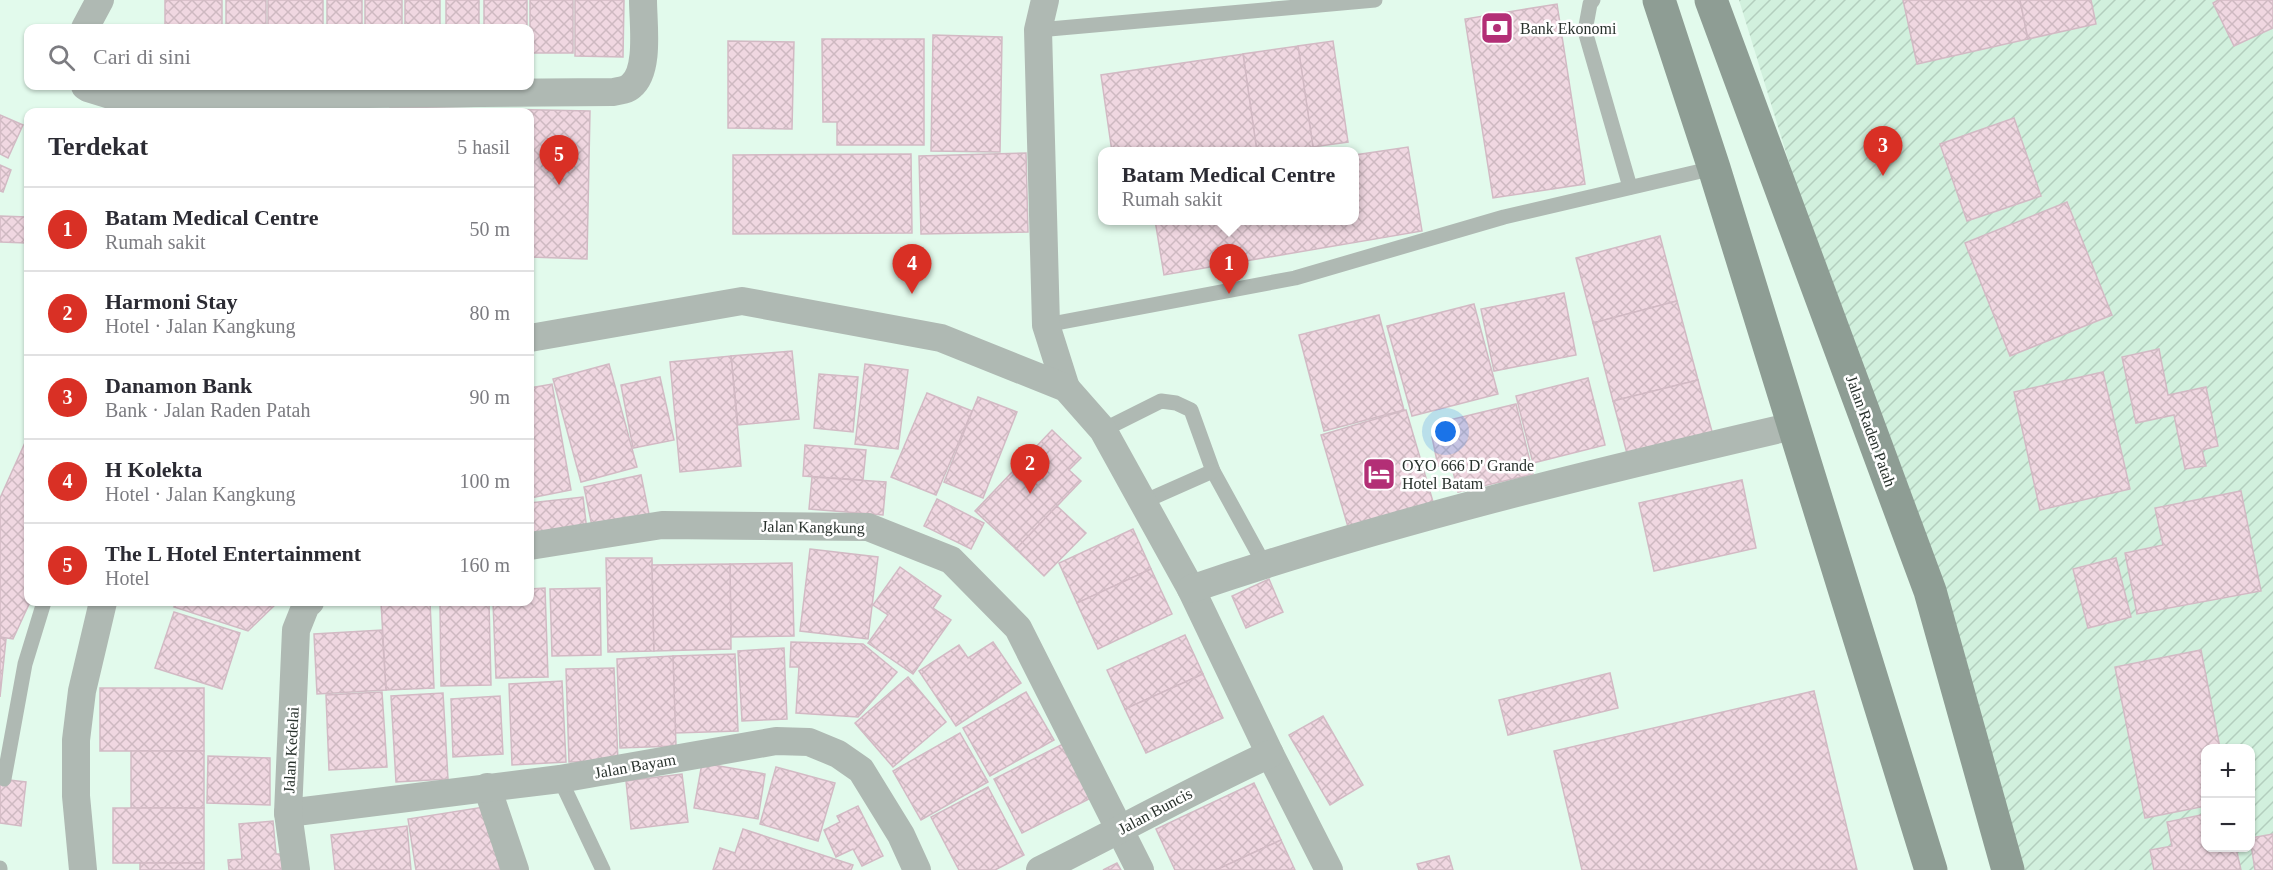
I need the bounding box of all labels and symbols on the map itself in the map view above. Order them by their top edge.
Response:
bank icon: Bank Ekonomi [1479,10,1515,46]
place label: Bank Ekonomi [1520,20,1617,37]
pin: 3 [1864,126,1902,176]
pin: 5 [540,136,578,185]
pin: 4 [892,244,932,294]
pin: 1 [1210,244,1248,294]
street label: Jalan Raden Patah [1843,373,1899,489]
your location [1431,417,1460,446]
pin: 2 [1010,444,1050,494]
hotel icon: OYO 666 D' Grande Hotel Batam [1361,456,1397,492]
place label: OYO 666 D' Grande Hotel Batam [1402,457,1534,492]
street label: Jalan Kangkung [761,518,865,537]
street label: Jalan Kedelai [280,706,302,794]
street label: Jalan Bayam [593,750,678,782]
street label: Jalan Buncis [1115,784,1195,838]

